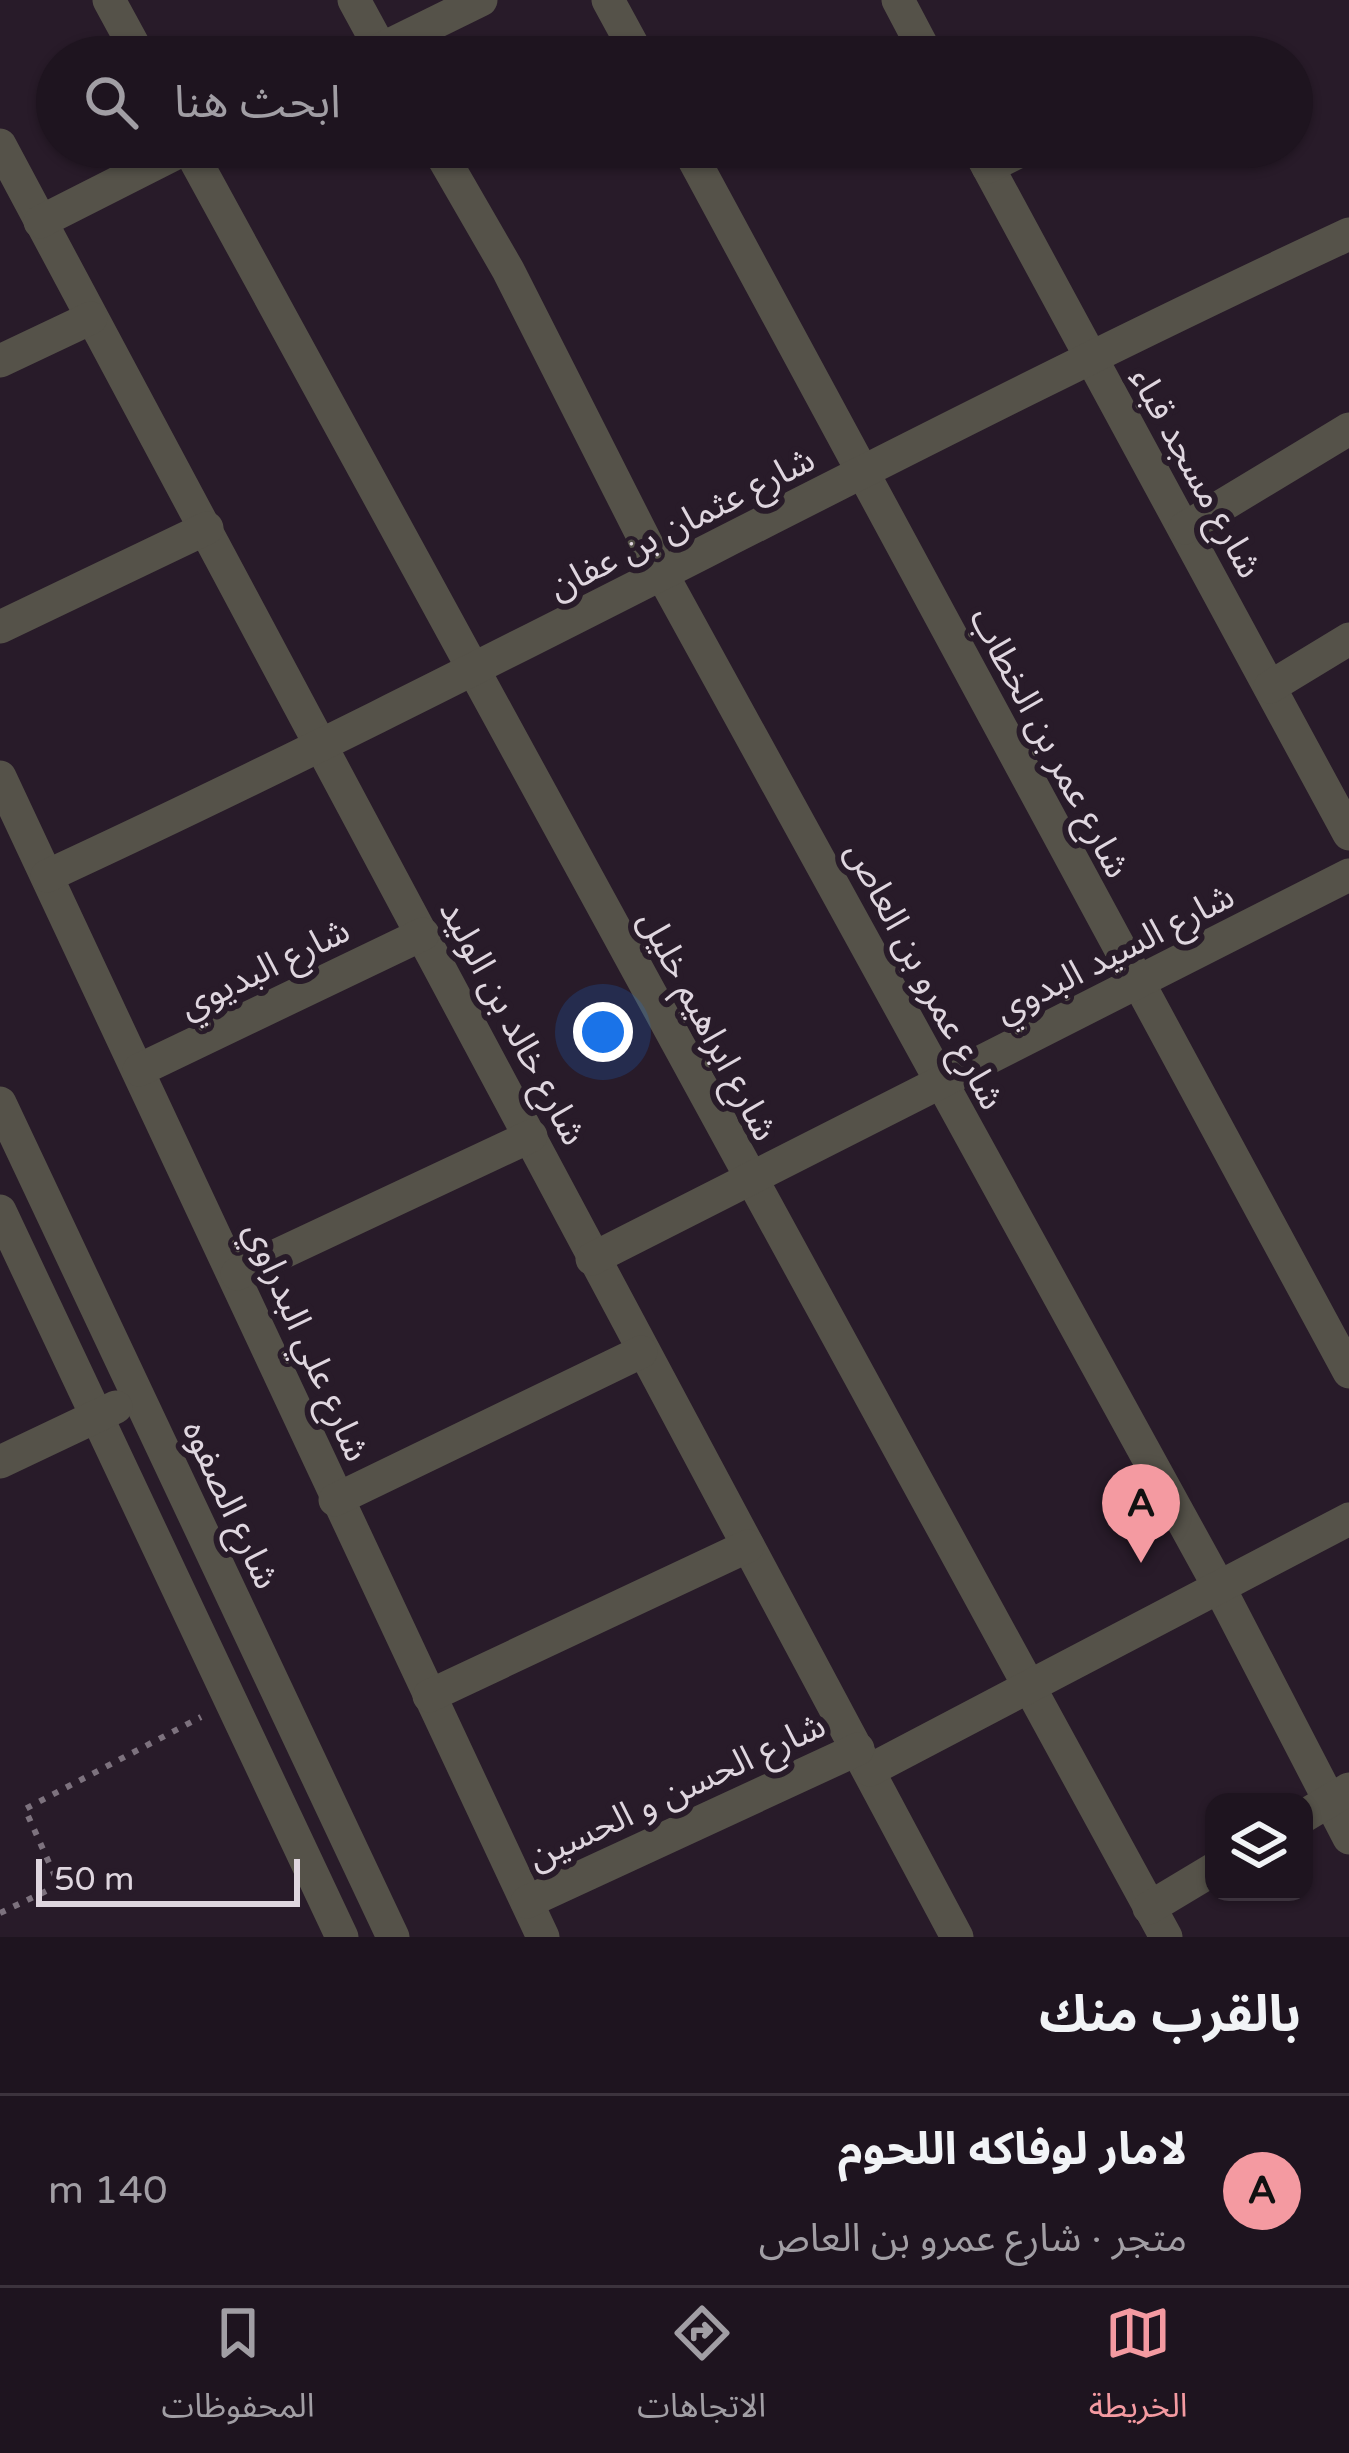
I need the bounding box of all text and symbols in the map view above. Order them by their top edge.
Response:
search box [36,36,1313,168]
icon: search [78,69,144,135]
text: ابحث هنا [174,76,341,130]
street label: شارع مسجد قباء [1117,360,1271,588]
street label: شارع عثمان بن عفان [541,438,824,613]
street label: شارع عمر بن الخطاب [957,600,1139,887]
street label: شارع عمرو بن العاص [832,834,1014,1119]
street label: شارع السيد البدوي [988,875,1244,1037]
street label: شارع خالد بن الوليد [426,893,595,1154]
street label: شارع ابراهيم خليل [624,903,787,1151]
street label: شارع البديوي [173,909,359,1033]
your location [573,1002,633,1062]
street label: شارع علي البدراوي [230,1215,379,1470]
street label: شارع الصفوه [169,1414,288,1597]
pin: A [1102,1464,1180,1563]
street label: شارع الحسن و الحسين [521,1704,834,1883]
map controls [1205,1793,1313,1901]
button: layers [1205,1793,1313,1901]
scale bar [36,1853,300,1906]
text: 50 m [54,1860,134,1899]
text: بالقرب منك [1039,1984,1301,2046]
text: لامار لوفاكه اللحوم [838,2123,1187,2177]
text: 140 m [48,2167,167,2214]
text: A [1247,2167,1277,2214]
text: متجر · شارع عمرو بن العاص [759,2215,1187,2262]
tab: المحفوظات [161,2300,315,2441]
tab: الاتجاهات [637,2300,766,2441]
tab: الخريطة [1089,2300,1188,2441]

